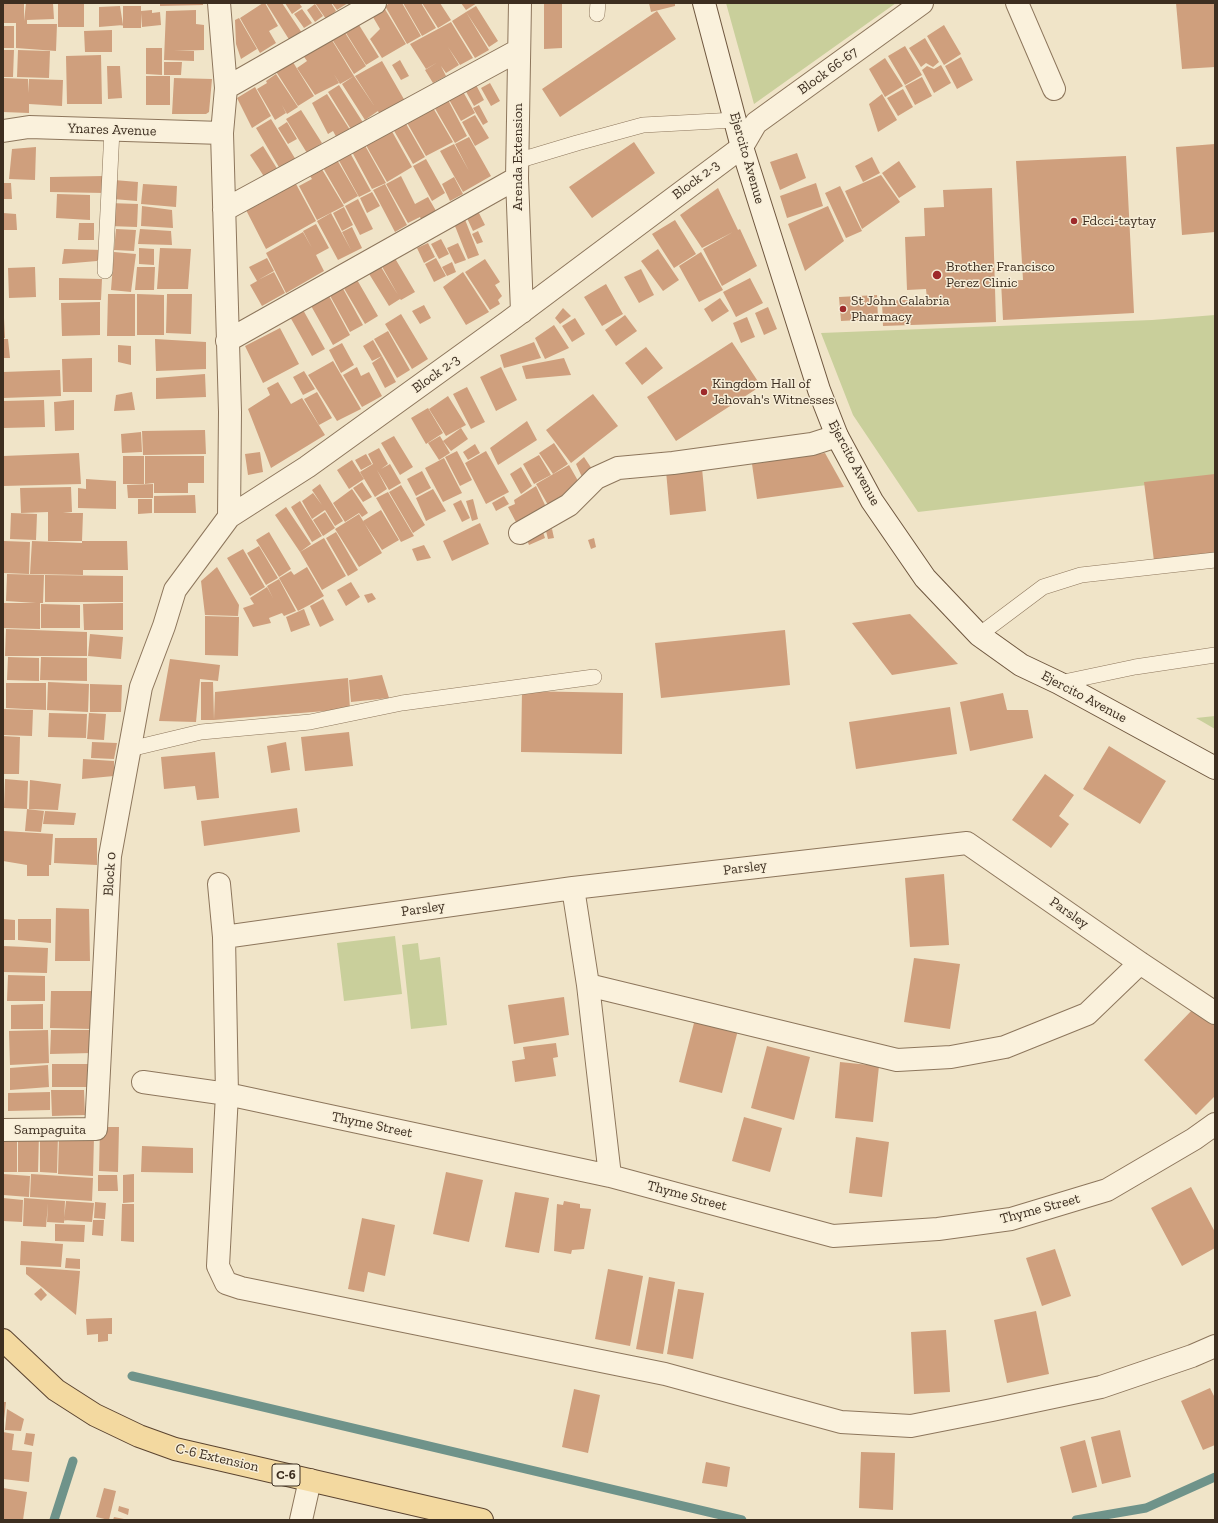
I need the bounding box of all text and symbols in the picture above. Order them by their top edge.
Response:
street label: Block 66-67 [795,44,861,98]
street label: Arenda Extension [510,103,526,211]
street label: Ejercito Avenue [726,110,768,206]
street label: Ynares Avenue [67,120,157,140]
street label: Block 2-3 [669,157,723,203]
place label: Fdcci-taytay [1082,213,1156,229]
marker: Fdcci-taytay [1069,216,1079,226]
place label: Brother Francisco Perez Clinic [946,259,1055,292]
marker: Brother Francisco Perez Clinic [931,269,943,281]
place label: St John Calabria Pharmacy [851,293,949,326]
marker: St John Calabria Pharmacy [838,304,848,314]
street label: Block 2-3 [409,351,463,397]
place label: Kingdom Hall of Jehovah's Witnesses [712,376,834,408]
marker: Kingdom Hall of Jehovah's Witnesses [699,387,709,397]
street label: Ejercito Avenue [824,417,884,509]
street label: Ejercito Avenue [1038,667,1130,727]
street label: Block 0 [100,851,120,897]
street label: Parsley [722,857,768,879]
street label: Parsley [1046,894,1092,932]
street label: Parsley [400,898,446,920]
street label: Thyme Street [330,1108,414,1142]
street label: Sampaguita [14,1122,86,1138]
street label: Thyme Street [645,1177,729,1215]
street label: Thyme Street [998,1190,1082,1228]
street label: C-6 Extension [174,1440,260,1476]
road number: C-6 [272,1464,300,1486]

